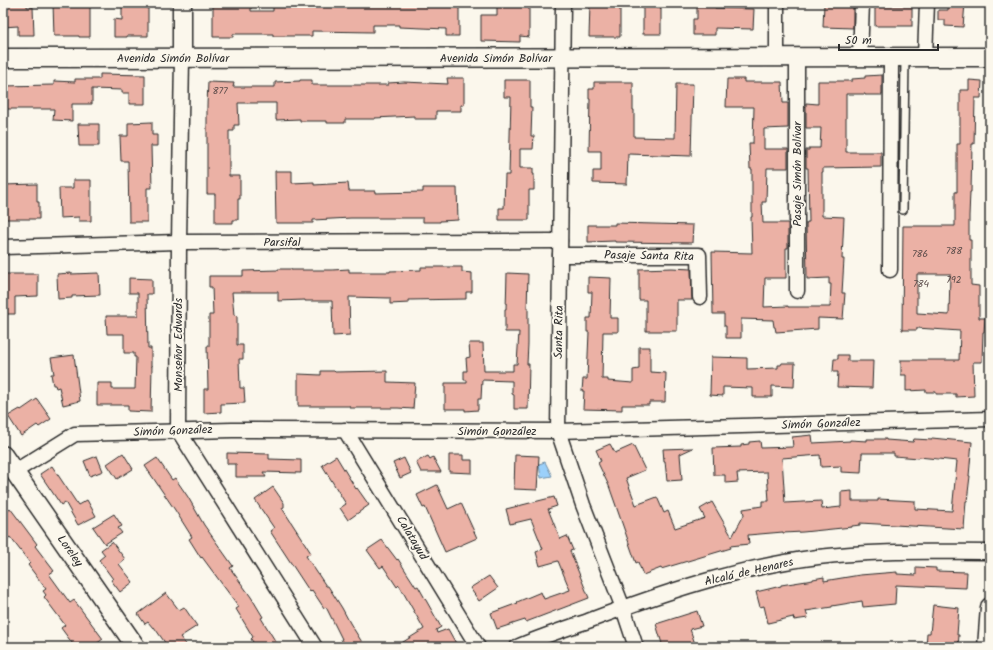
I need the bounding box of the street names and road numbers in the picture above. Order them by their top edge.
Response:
street label: Avenida Simón Bolívar [117,49,230,68]
street label: Avenida Simón Bolívar [440,49,553,68]
street label: Pasaje Simón Bolívar [788,120,807,227]
street label: Parsifal [263,233,301,252]
street label: Pasaje Santa Rita [604,246,694,266]
street label: Monseñor Edwards [169,298,188,392]
street label: Santa Rita [549,305,569,359]
street label: Simón González [781,413,861,435]
street label: Simón González [133,420,213,442]
street label: Simón González [457,422,537,441]
street label: Calatayud [391,512,433,565]
street label: Loreley [52,531,88,571]
street label: Alcalá de Henares [703,553,795,591]

